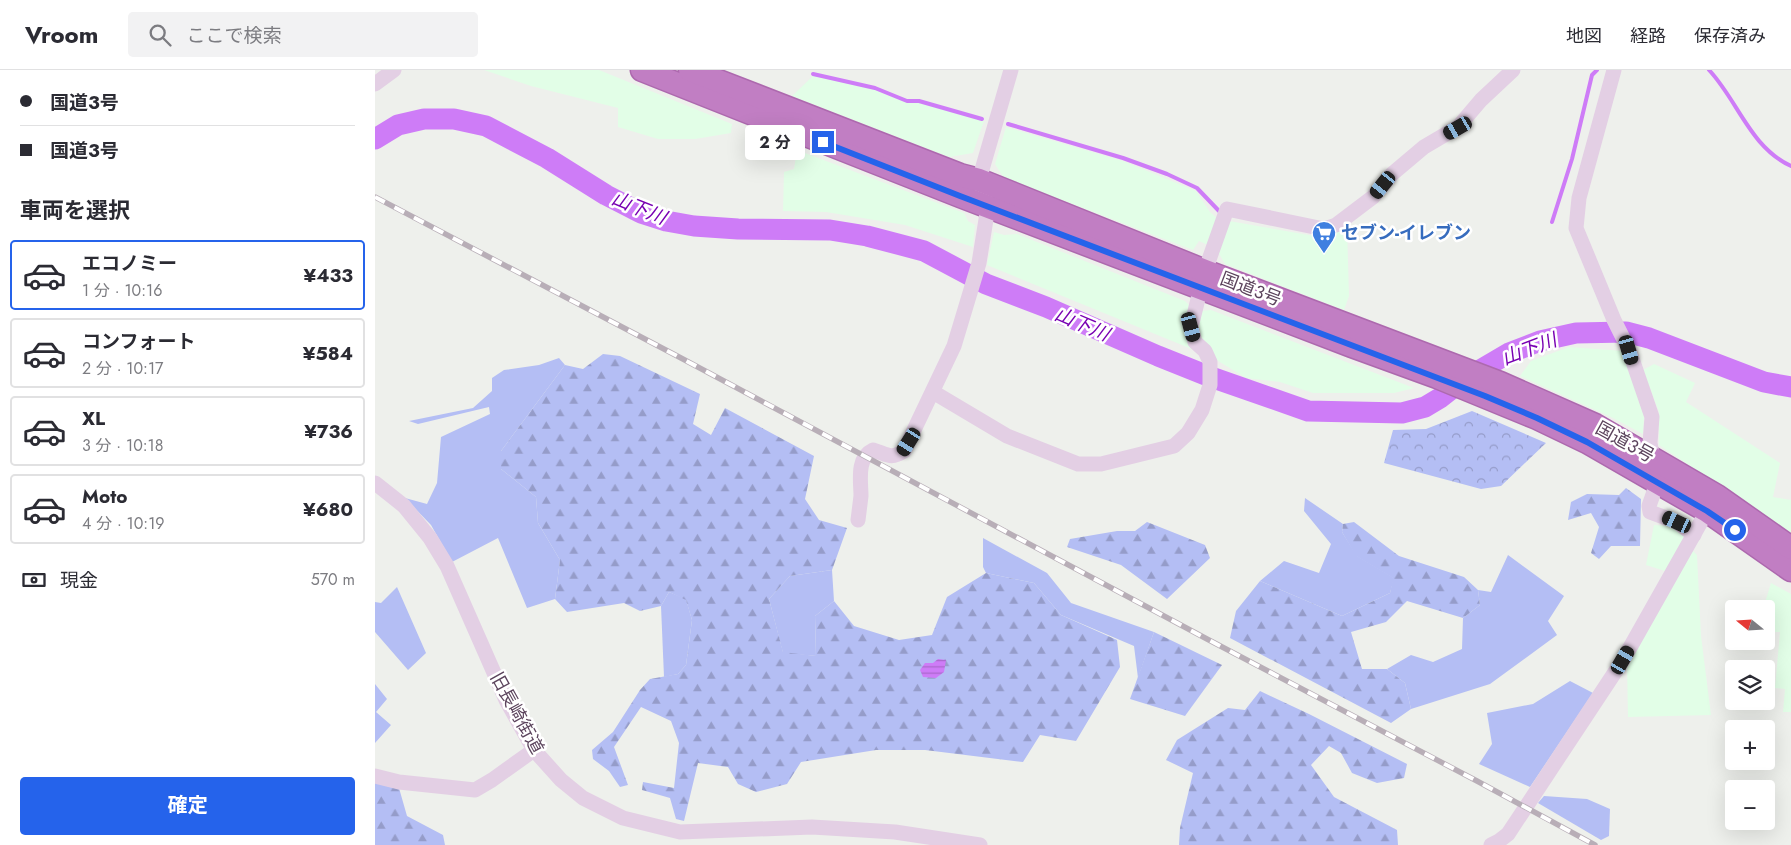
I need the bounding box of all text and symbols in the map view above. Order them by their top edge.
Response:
search box [128,12,478,57]
text: Vroom [25,17,98,52]
icon: search [146,21,174,49]
text: ここで検索 [186,22,281,49]
text: 地図 [1566,23,1602,49]
text: 経路 [1630,23,1666,49]
text: 保存済み [1694,23,1766,49]
text: 国道3号 [50,89,119,116]
car [1441,114,1474,142]
callout: 2 分 [745,124,805,160]
text: 2 分 [759,131,791,154]
route end [812,131,834,153]
text: 国道3号 [50,137,119,164]
car [1367,169,1398,201]
water label: 山下川 [608,185,672,232]
text: 車両を選択 [20,194,130,226]
supermarket icon: セブン-イレブン [1311,220,1337,254]
place label: セブン-イレブン [1341,220,1471,246]
text: エコノミー [82,250,177,277]
icon: car [22,253,67,298]
text: ¥433 [303,262,353,289]
street label: 国道3号 [1217,265,1285,313]
text: 1 分 · 10:16 [82,279,162,302]
water label: 山下川 [1050,300,1115,348]
car [1179,311,1202,343]
water label: 山下川 [1498,325,1562,372]
text: コンフォート [82,328,195,355]
icon: car [22,331,67,376]
car [1617,334,1640,366]
text: ¥584 [303,340,353,367]
text: 2 分 · 10:17 [82,357,164,380]
text: XL [82,405,105,432]
icon: car [22,409,67,454]
street label: 国道3号 [1591,415,1659,469]
text: ¥736 [304,418,353,445]
car [894,425,923,459]
text: 3 分 · 10:18 [82,434,163,457]
text: Moto [82,483,127,510]
icon: car [22,487,67,532]
text: ¥680 [303,496,353,523]
car [1660,509,1693,535]
text: 4 分 · 10:19 [82,512,165,535]
route start [1724,519,1746,541]
icon: cash [20,566,48,594]
text: 現金 [60,567,98,594]
text: 570 m [311,568,355,591]
north arrow [1725,600,1775,650]
map controls [1725,600,1775,830]
car [1609,643,1636,677]
button: layers [1725,660,1775,710]
street label: 旧長崎街道 [484,667,550,759]
button: + [1725,720,1775,770]
button: 確定 [20,777,355,835]
button: − [1725,780,1775,830]

